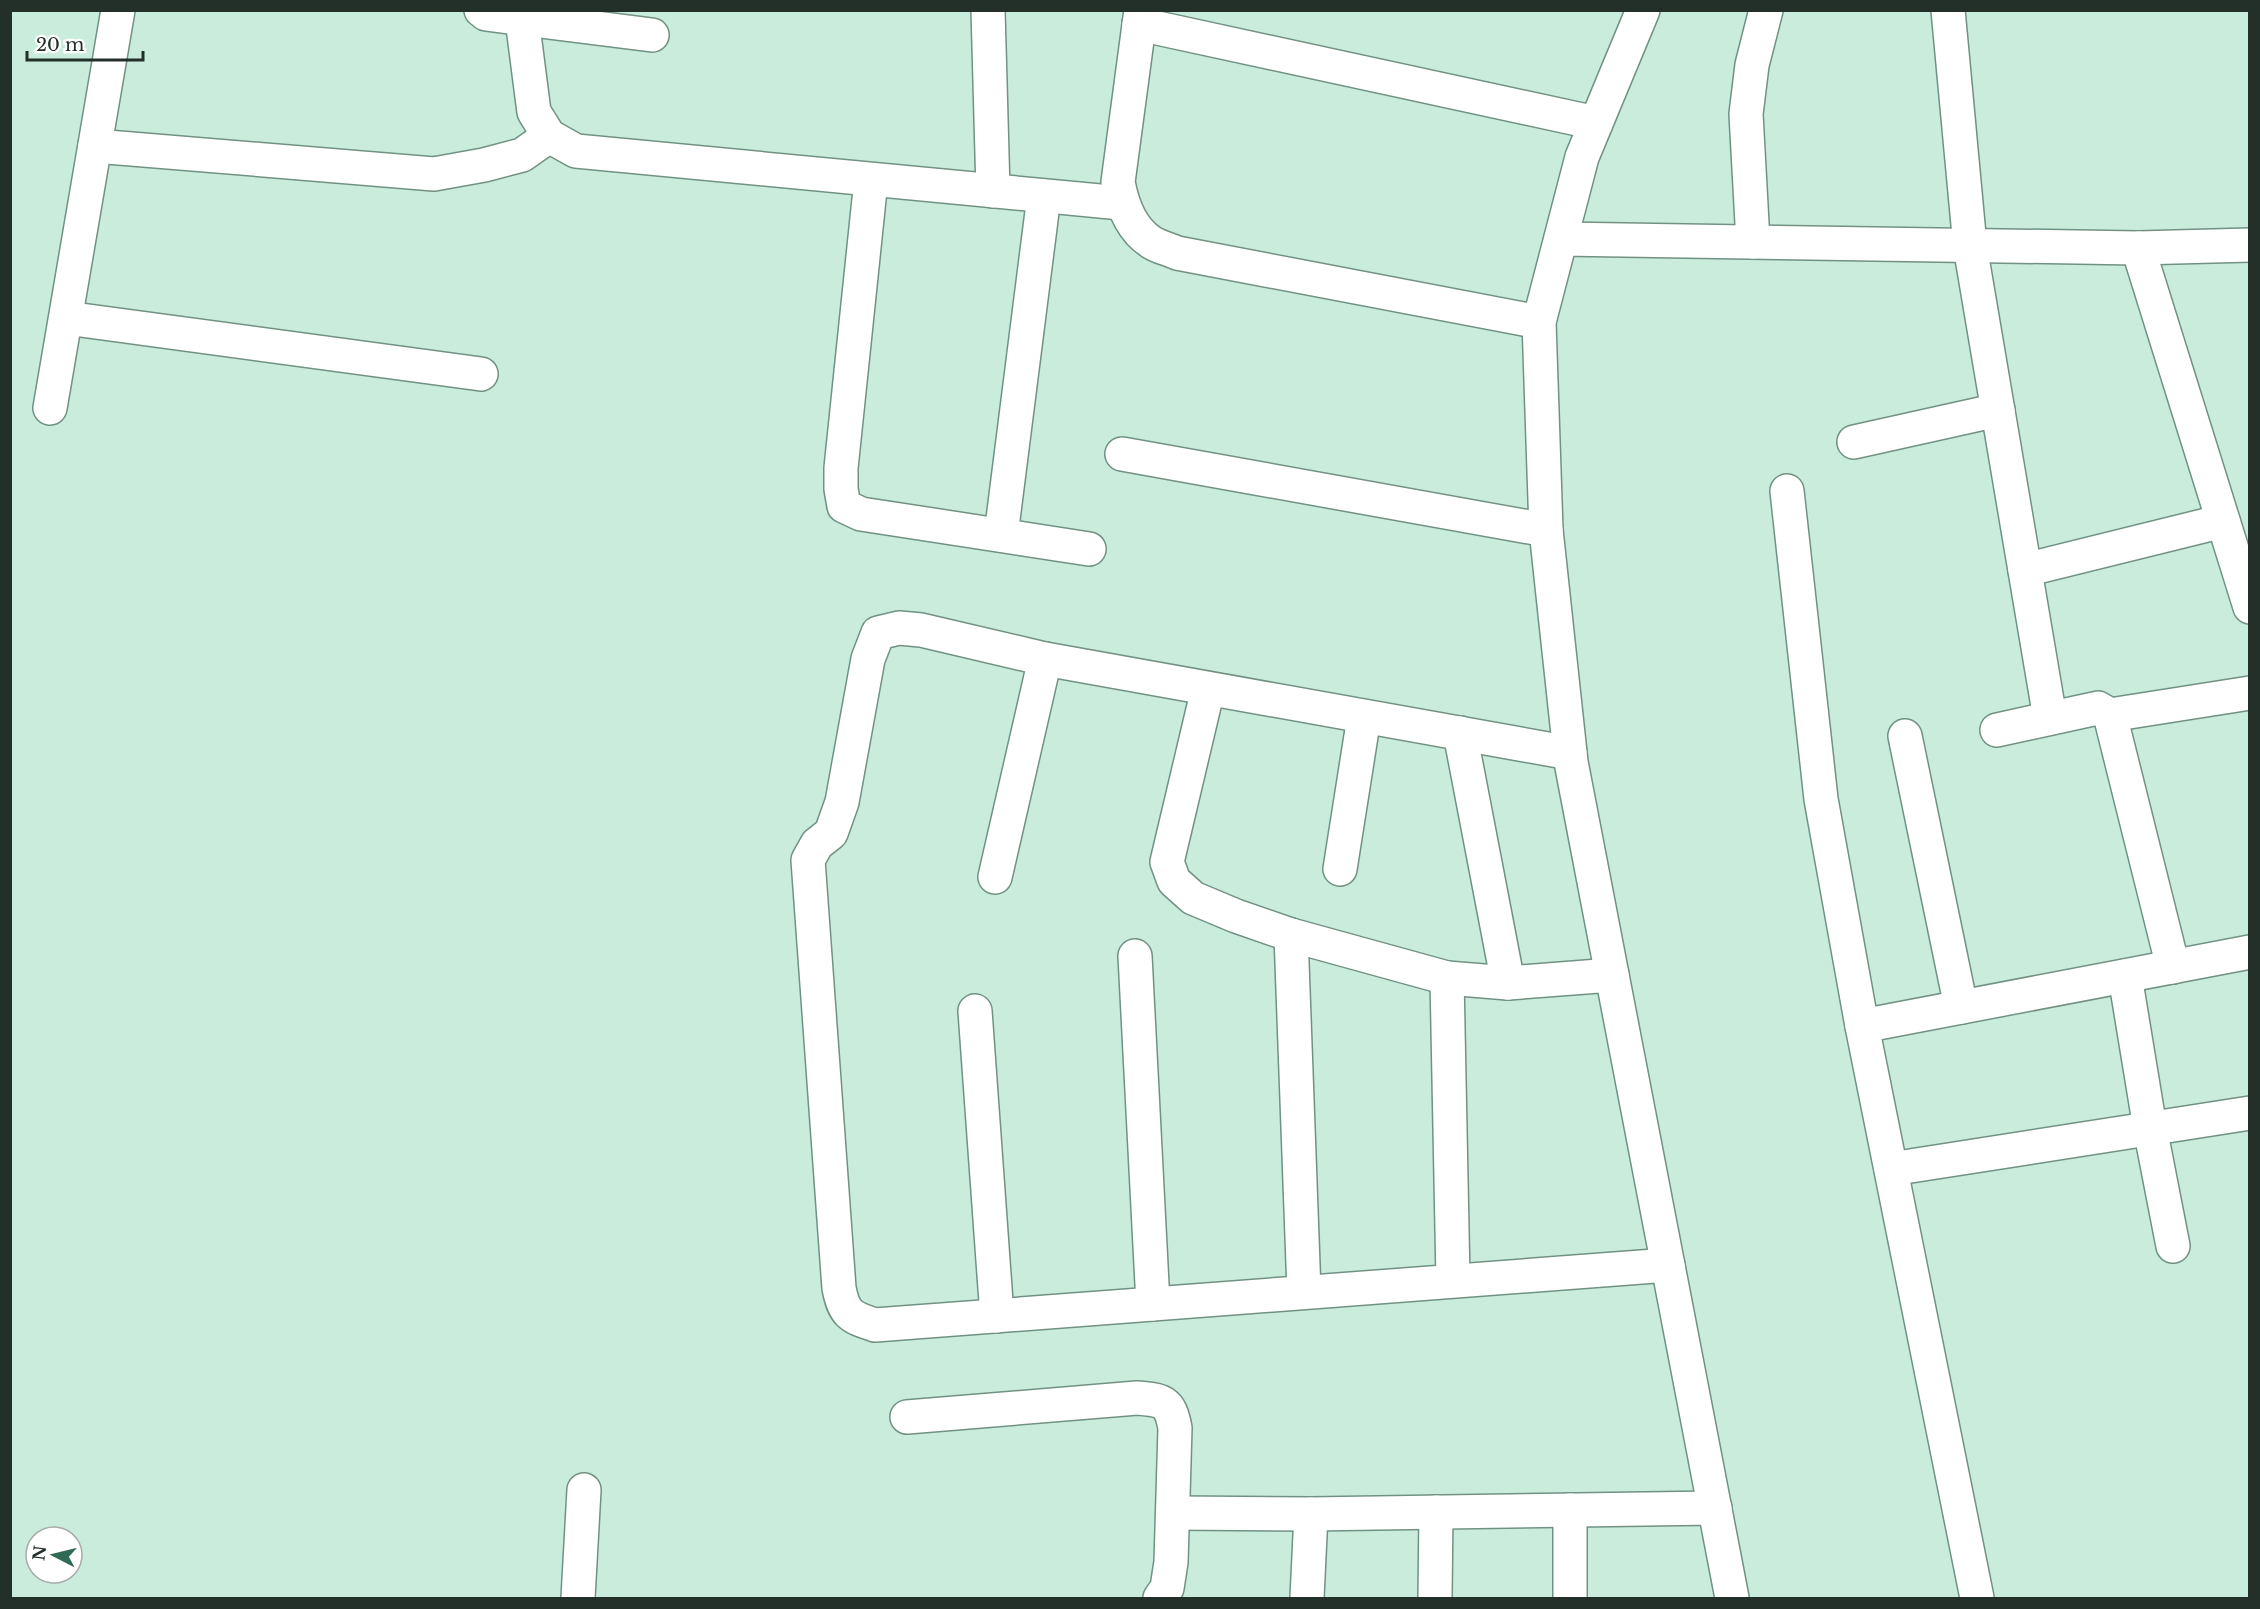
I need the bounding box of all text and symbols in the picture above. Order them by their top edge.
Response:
scale bar [27,24,142,62]
text: 20 m [36,34,84,56]
north arrow [24,1525,84,1585]
text: N [28,1544,50,1562]

